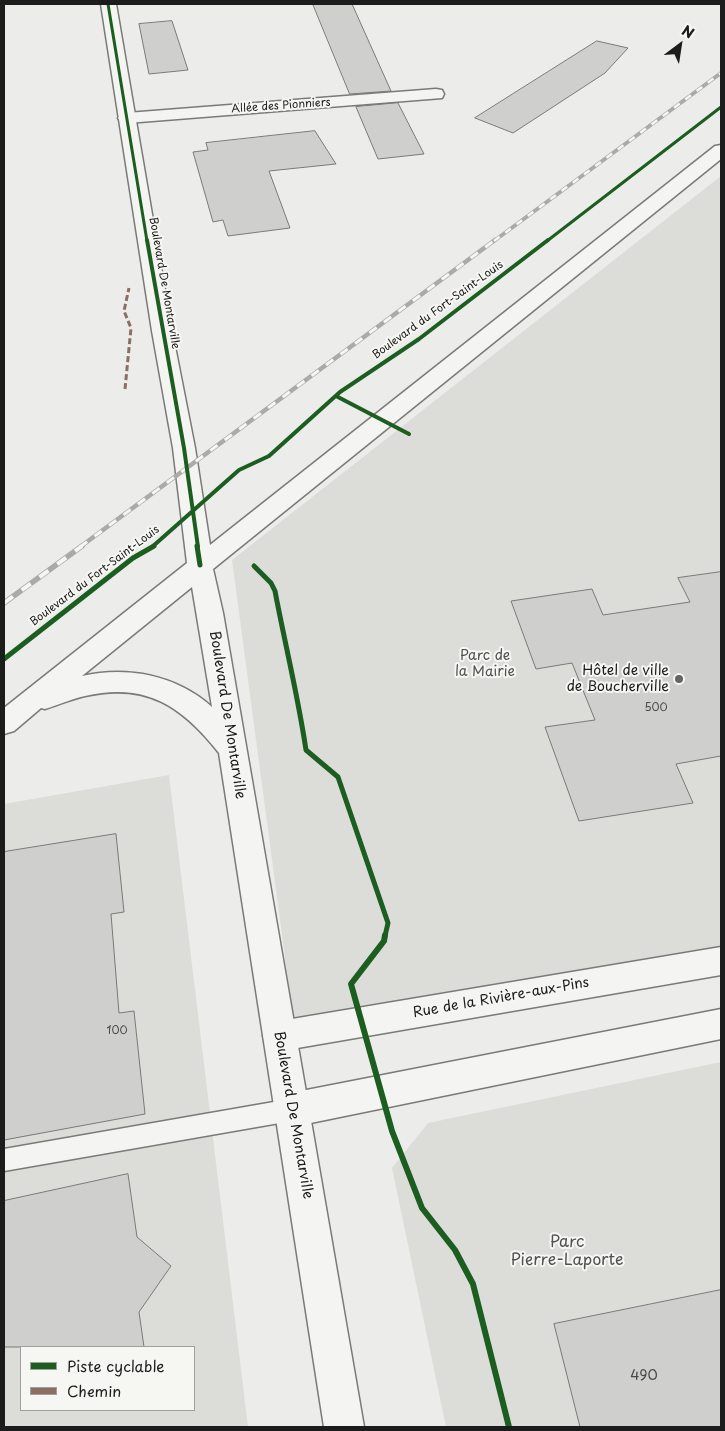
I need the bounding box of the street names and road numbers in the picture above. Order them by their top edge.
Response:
street label: Allée des Pionniers [231,96,331,116]
street label: Boulevard De Montarville [146,216,182,350]
street label: Boulevard du Fort-Saint-Louis [370,258,506,362]
street label: Boulevard du Fort-Saint-Louis [28,523,162,629]
street label: Boulevard De Montarville [205,630,249,800]
street label: Rue de la Rivière-aux-Pins [412,974,590,1022]
street label: Boulevard De Montarville [270,1030,316,1200]

